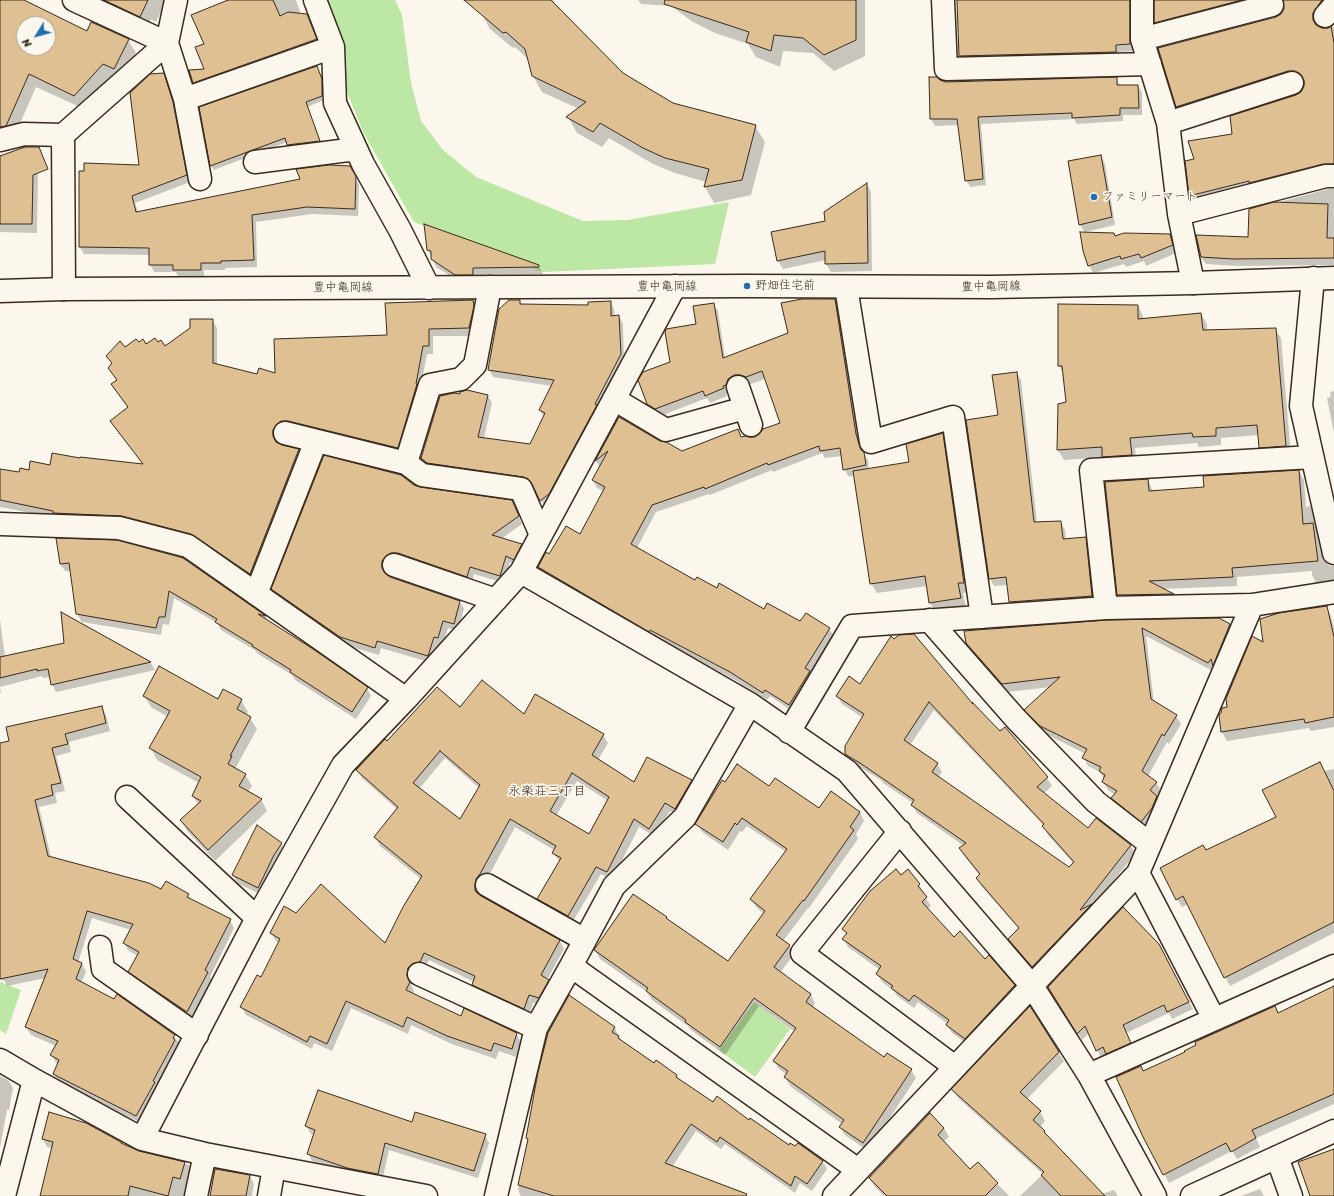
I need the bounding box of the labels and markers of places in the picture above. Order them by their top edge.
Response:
place label: ファミリーマート [1102,190,1198,204]
marker: ファミリーマート [1089,192,1099,202]
place label: 野畑住宅前 [755,279,815,293]
marker: 野畑住宅前 [742,281,752,291]

